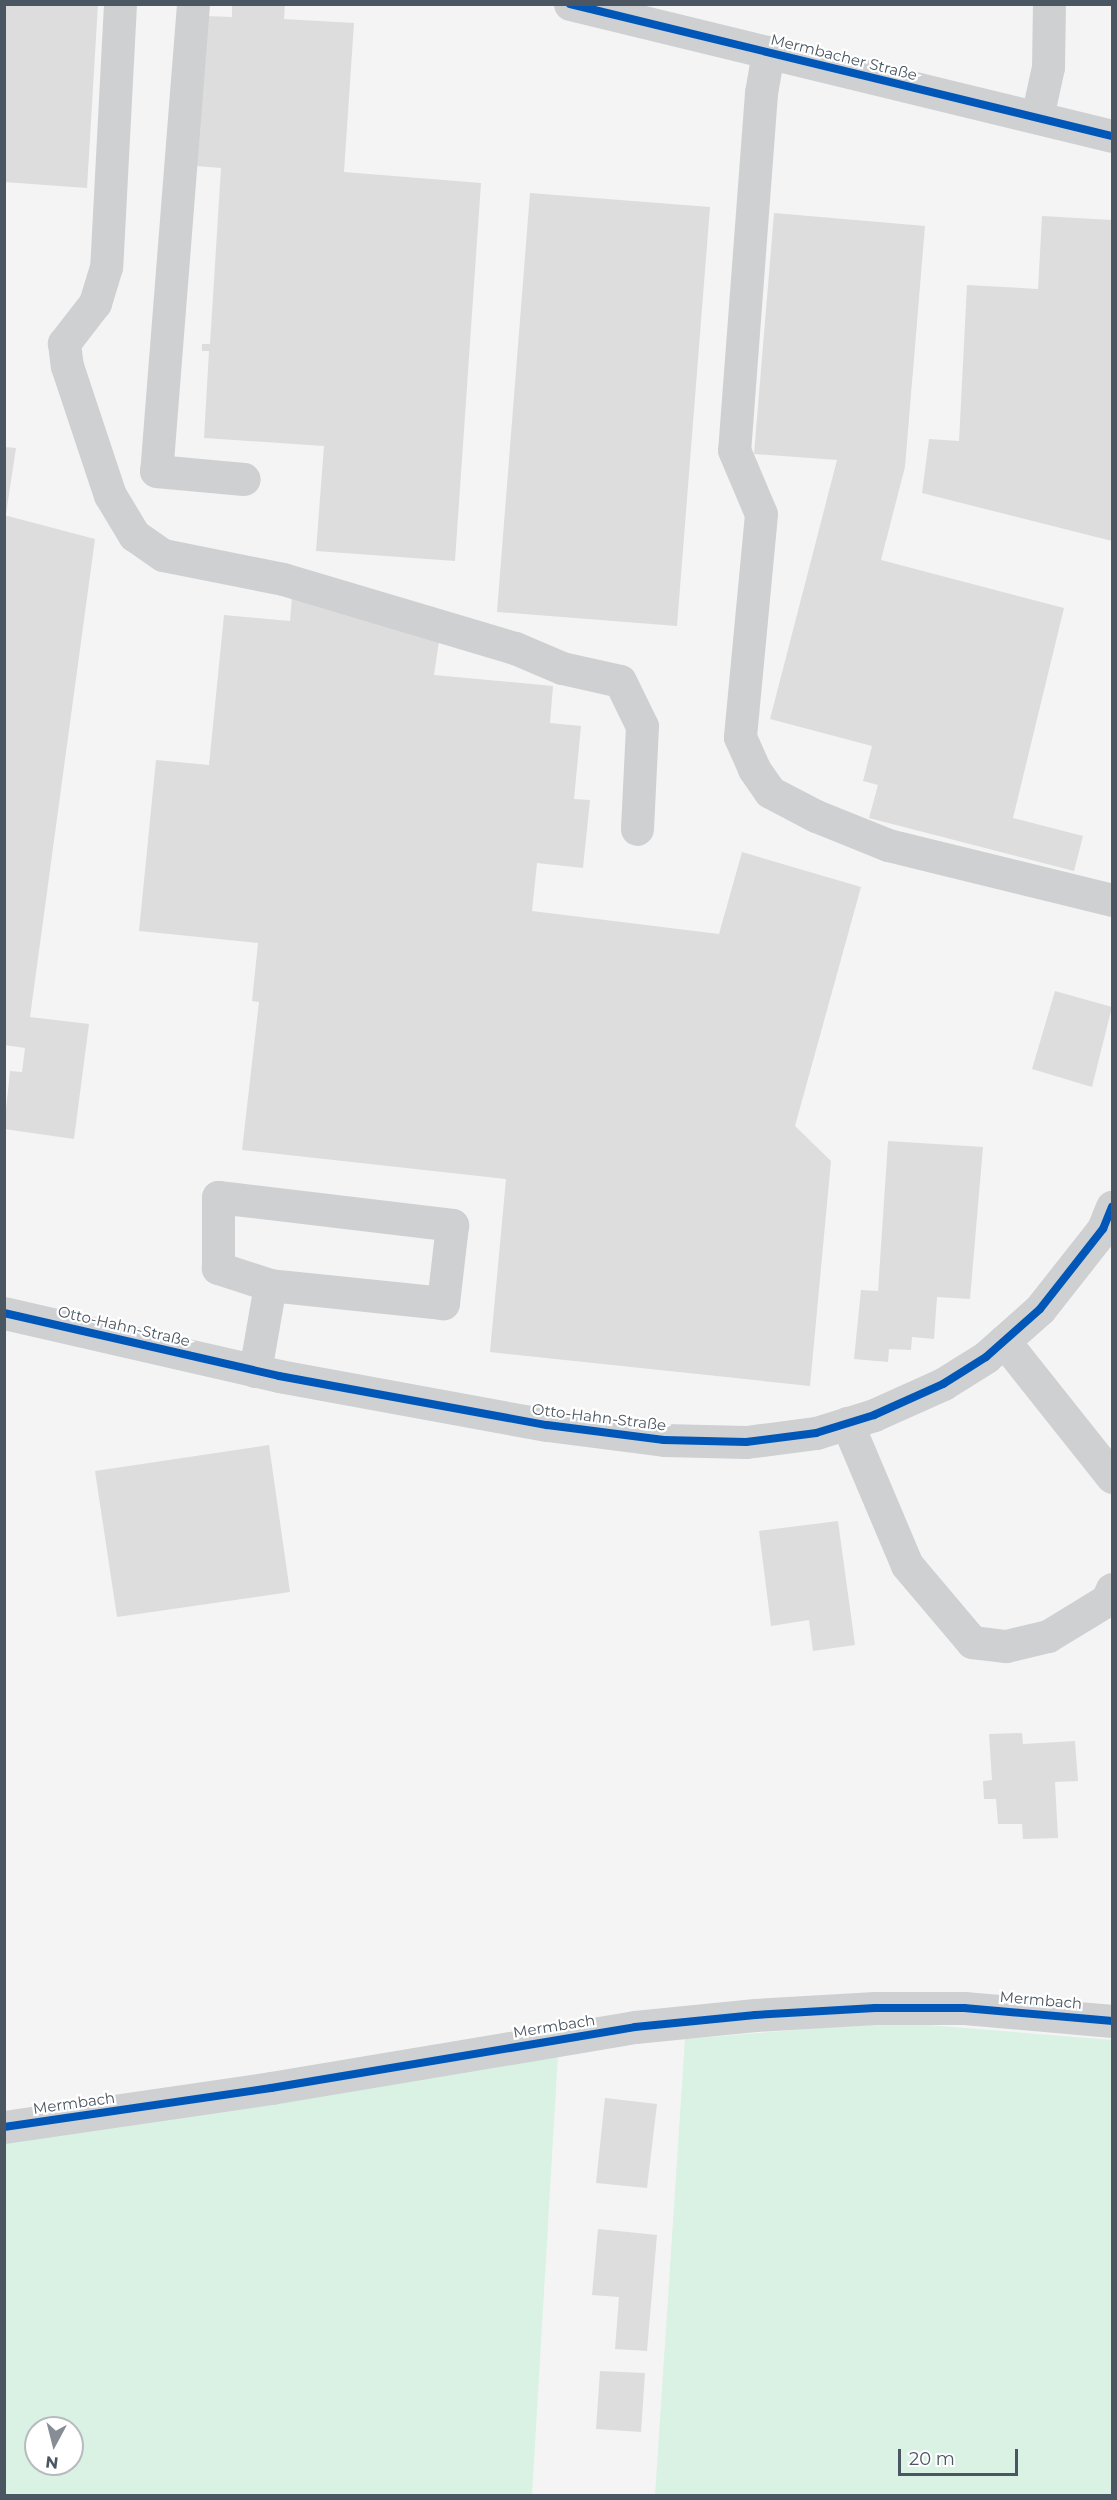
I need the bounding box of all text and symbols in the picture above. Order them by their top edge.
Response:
street label: Mermbacher Straße [769,30,919,84]
street label: Otto-Hahn-Straße [56,1302,192,1350]
street label: Otto-Hahn-Straße [531,1400,667,1434]
street label: Mermbach [999,1987,1083,2013]
street label: Mermbach [512,2011,596,2041]
street label: Mermbach [32,2088,116,2118]
north arrow [24,2416,84,2476]
scale bar [901,2437,1021,2475]
text: 20 m [909,2448,955,2470]
text: N [44,2452,60,2473]

